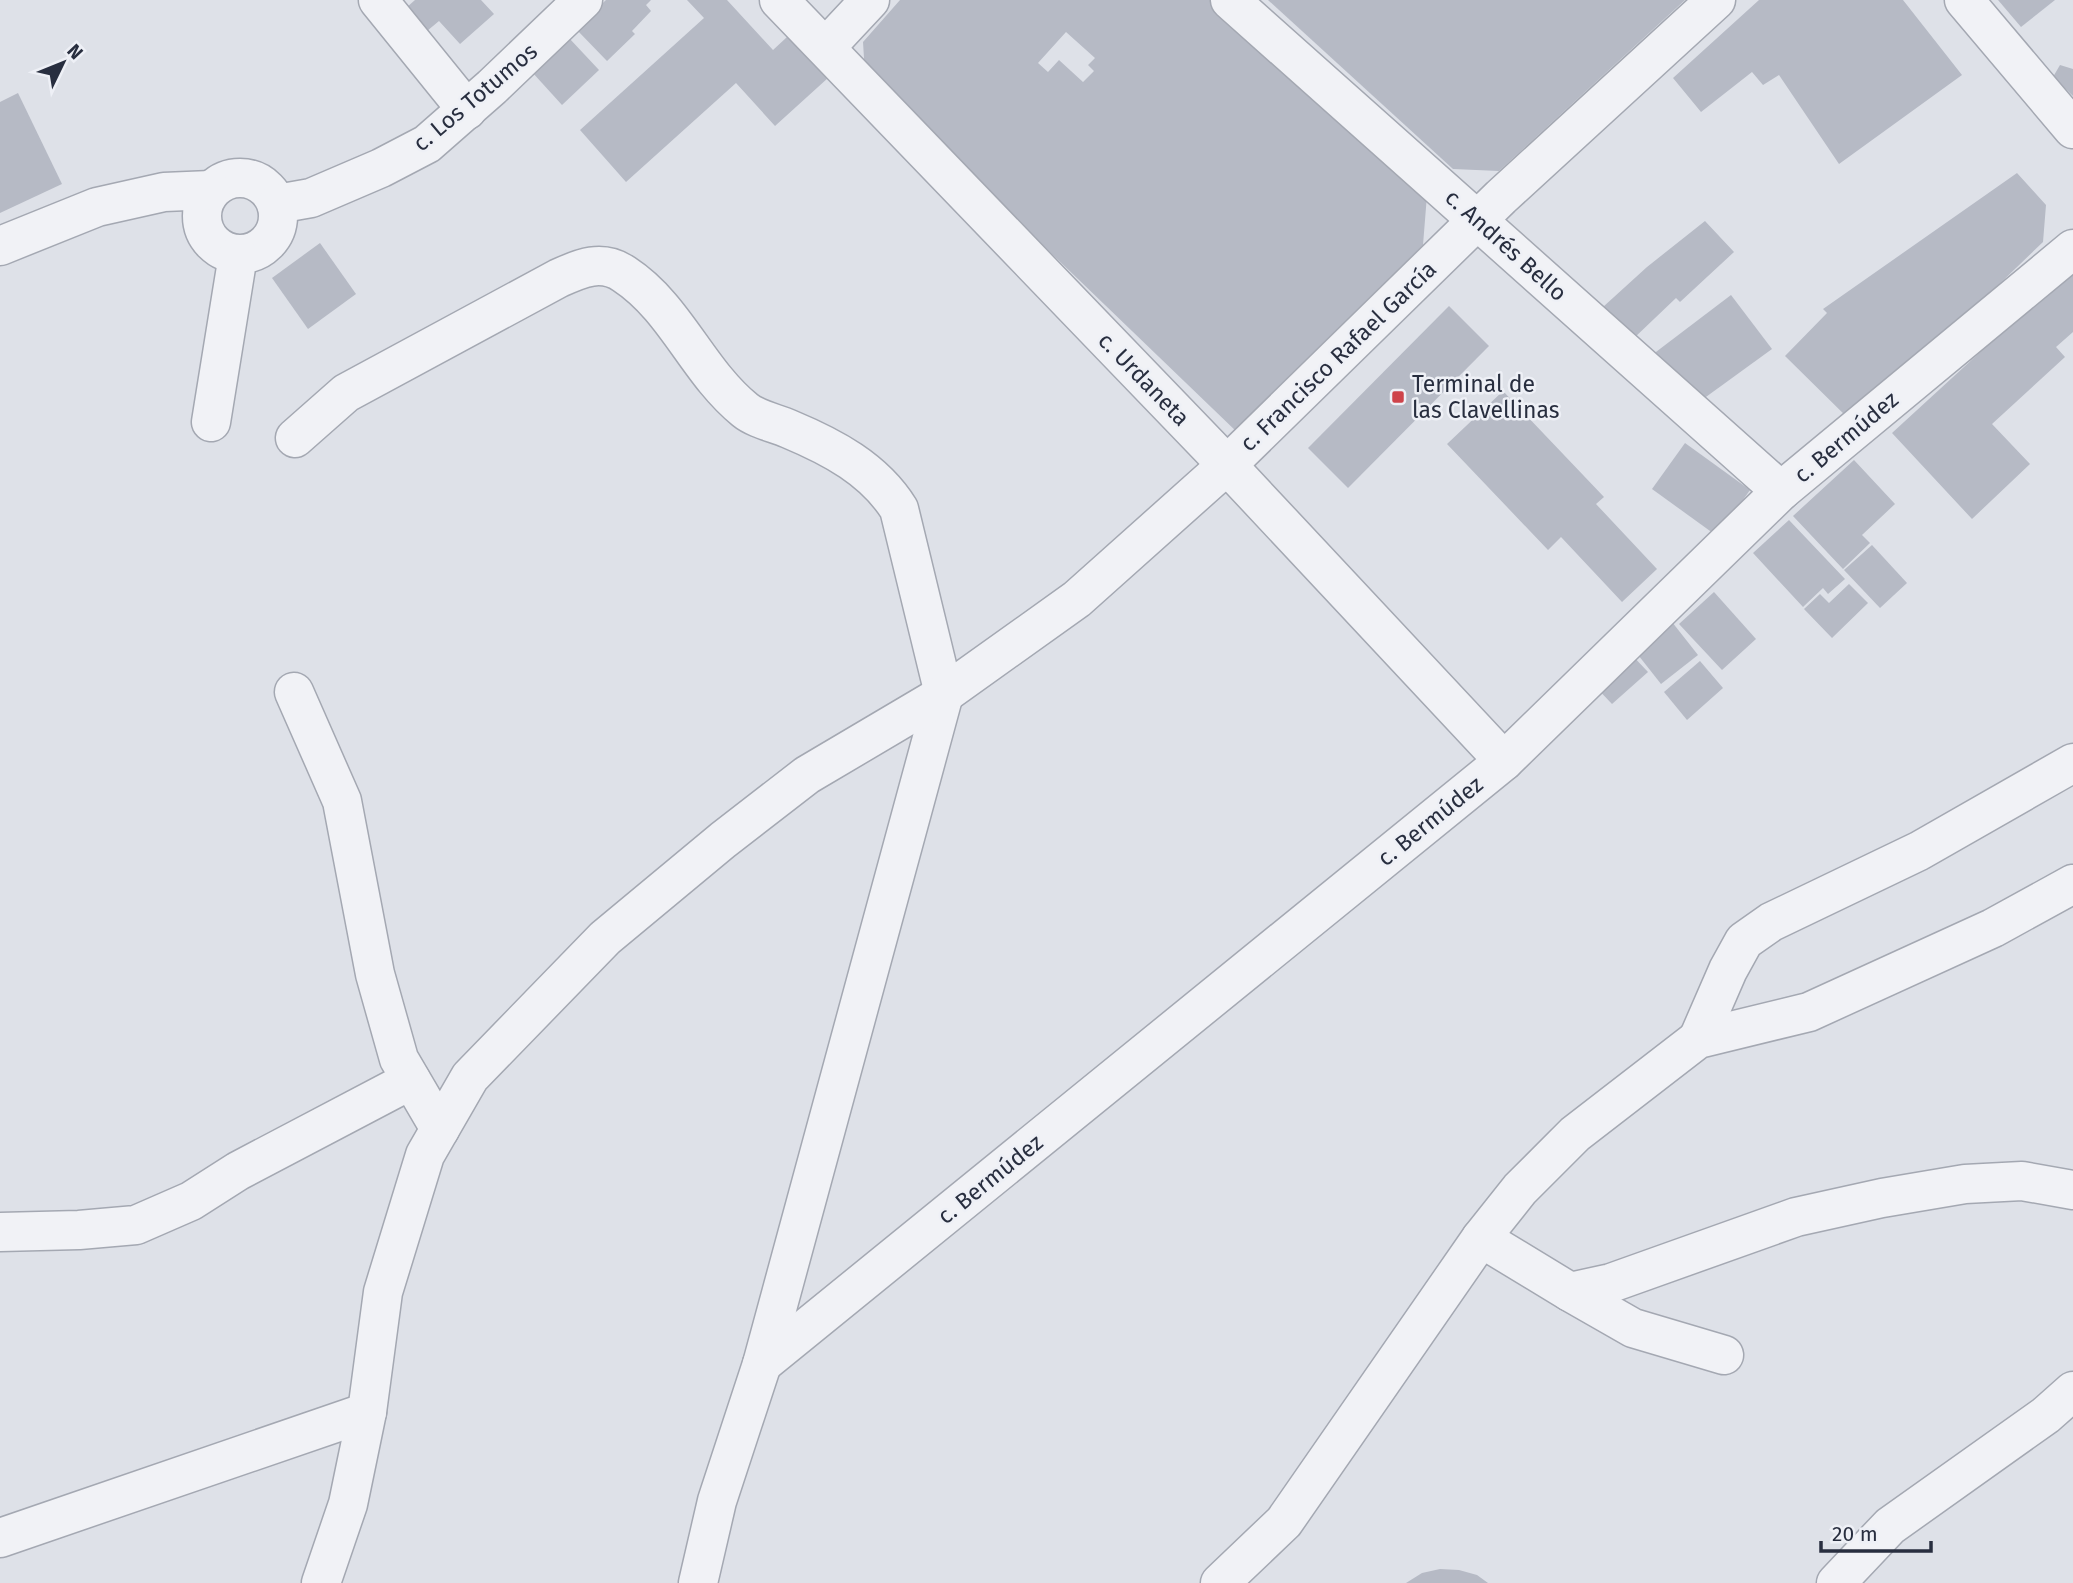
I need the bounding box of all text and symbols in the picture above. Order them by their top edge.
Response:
north arrow [28,28,98,98]
street label: c. Los Totumos [407,37,543,157]
text: N [62,39,88,64]
street label: c. Andrés Bello [1439,183,1573,307]
street label: c. Francisco Rafael García [1234,255,1442,457]
street label: c. Urdaneta [1093,326,1195,432]
place label: Terminal de las Clavellinas [1412,370,1559,424]
street label: c. Bermúdez [1788,385,1904,489]
marker: Terminal de las Clavellinas [1390,389,1406,405]
street label: c. Bermúdez [1372,770,1488,872]
street label: c. Bermúdez [932,1128,1048,1230]
scale bar [1821,1510,1931,1554]
text: 20 m [1832,1521,1878,1547]

